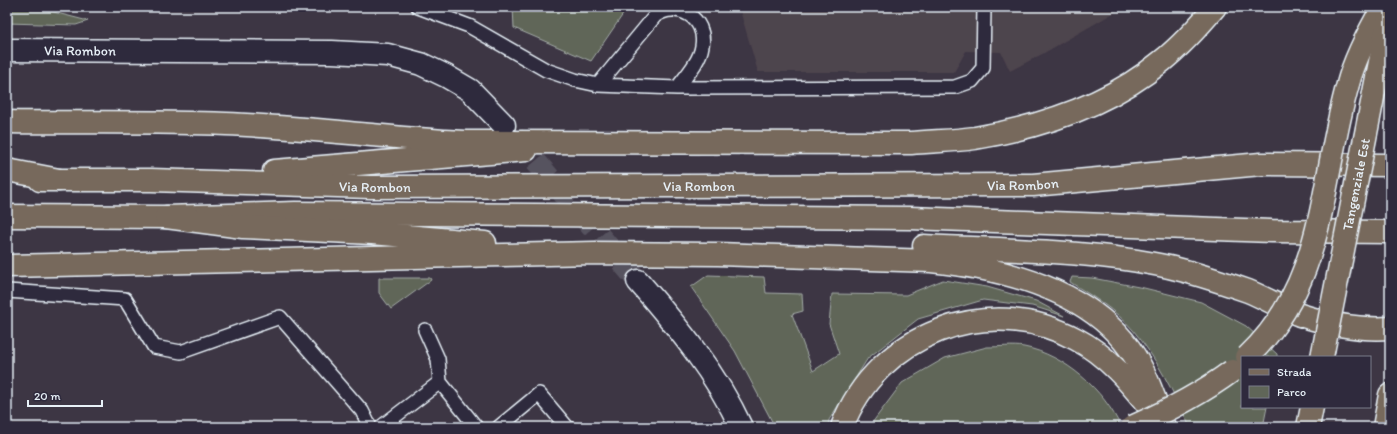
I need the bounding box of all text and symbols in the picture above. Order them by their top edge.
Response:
street label: Via Rombon [44,42,116,59]
street label: Tangenziale Est [1339,137,1373,232]
street label: Via Rombon [987,174,1060,194]
street label: Via Rombon [663,177,735,195]
street label: Via Rombon [339,178,411,196]
legend [1241,356,1371,408]
text: Strada [1277,365,1312,379]
scale bar [28,382,102,408]
text: Parco [1277,385,1306,399]
text: 20 m [34,389,61,403]

